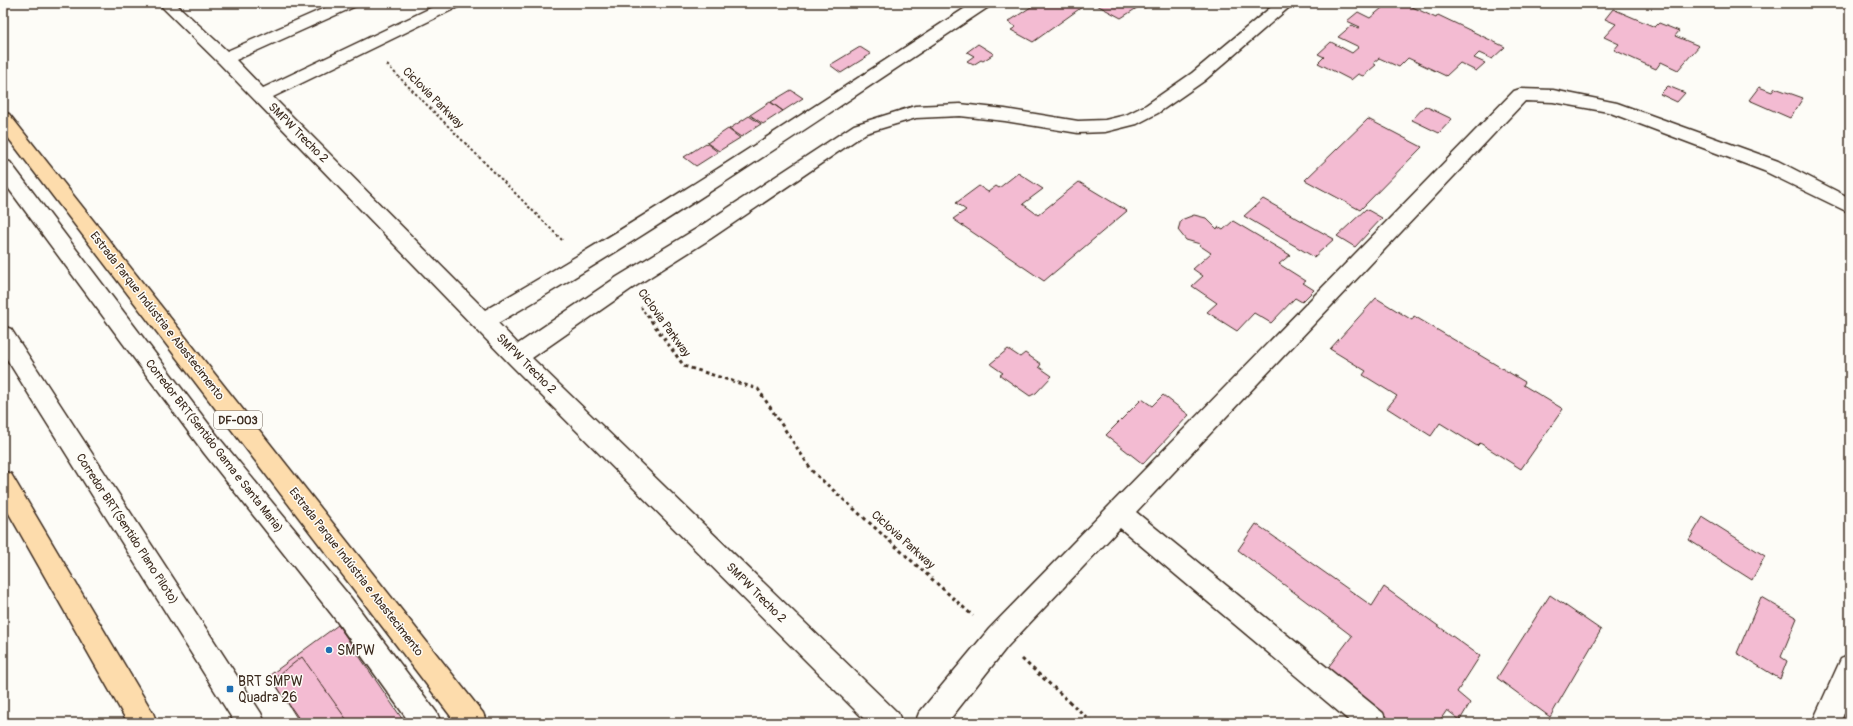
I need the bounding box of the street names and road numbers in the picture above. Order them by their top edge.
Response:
street label: Ciclovia Parkway [399,64,467,132]
street label: SMPW Trecho 2 [265,100,331,166]
street label: Estrada Parque Indústria e Abastecimento [87,229,228,404]
street label: Ciclovia Parkway [634,286,694,360]
street label: SMPW Trecho 2 [493,331,559,397]
street label: Corredor BRT(Sentido Gama e Santa Maria) [142,356,286,536]
road number: DF-003 [214,411,262,429]
street label: Corredor BRT(Sentido Plano Piloto) [73,451,181,607]
street label: Estrada Parque Indústria e Abastecimento [286,485,427,660]
street label: Ciclovia Parkway [868,507,938,573]
street label: SMPW Trecho 2 [723,560,789,626]

